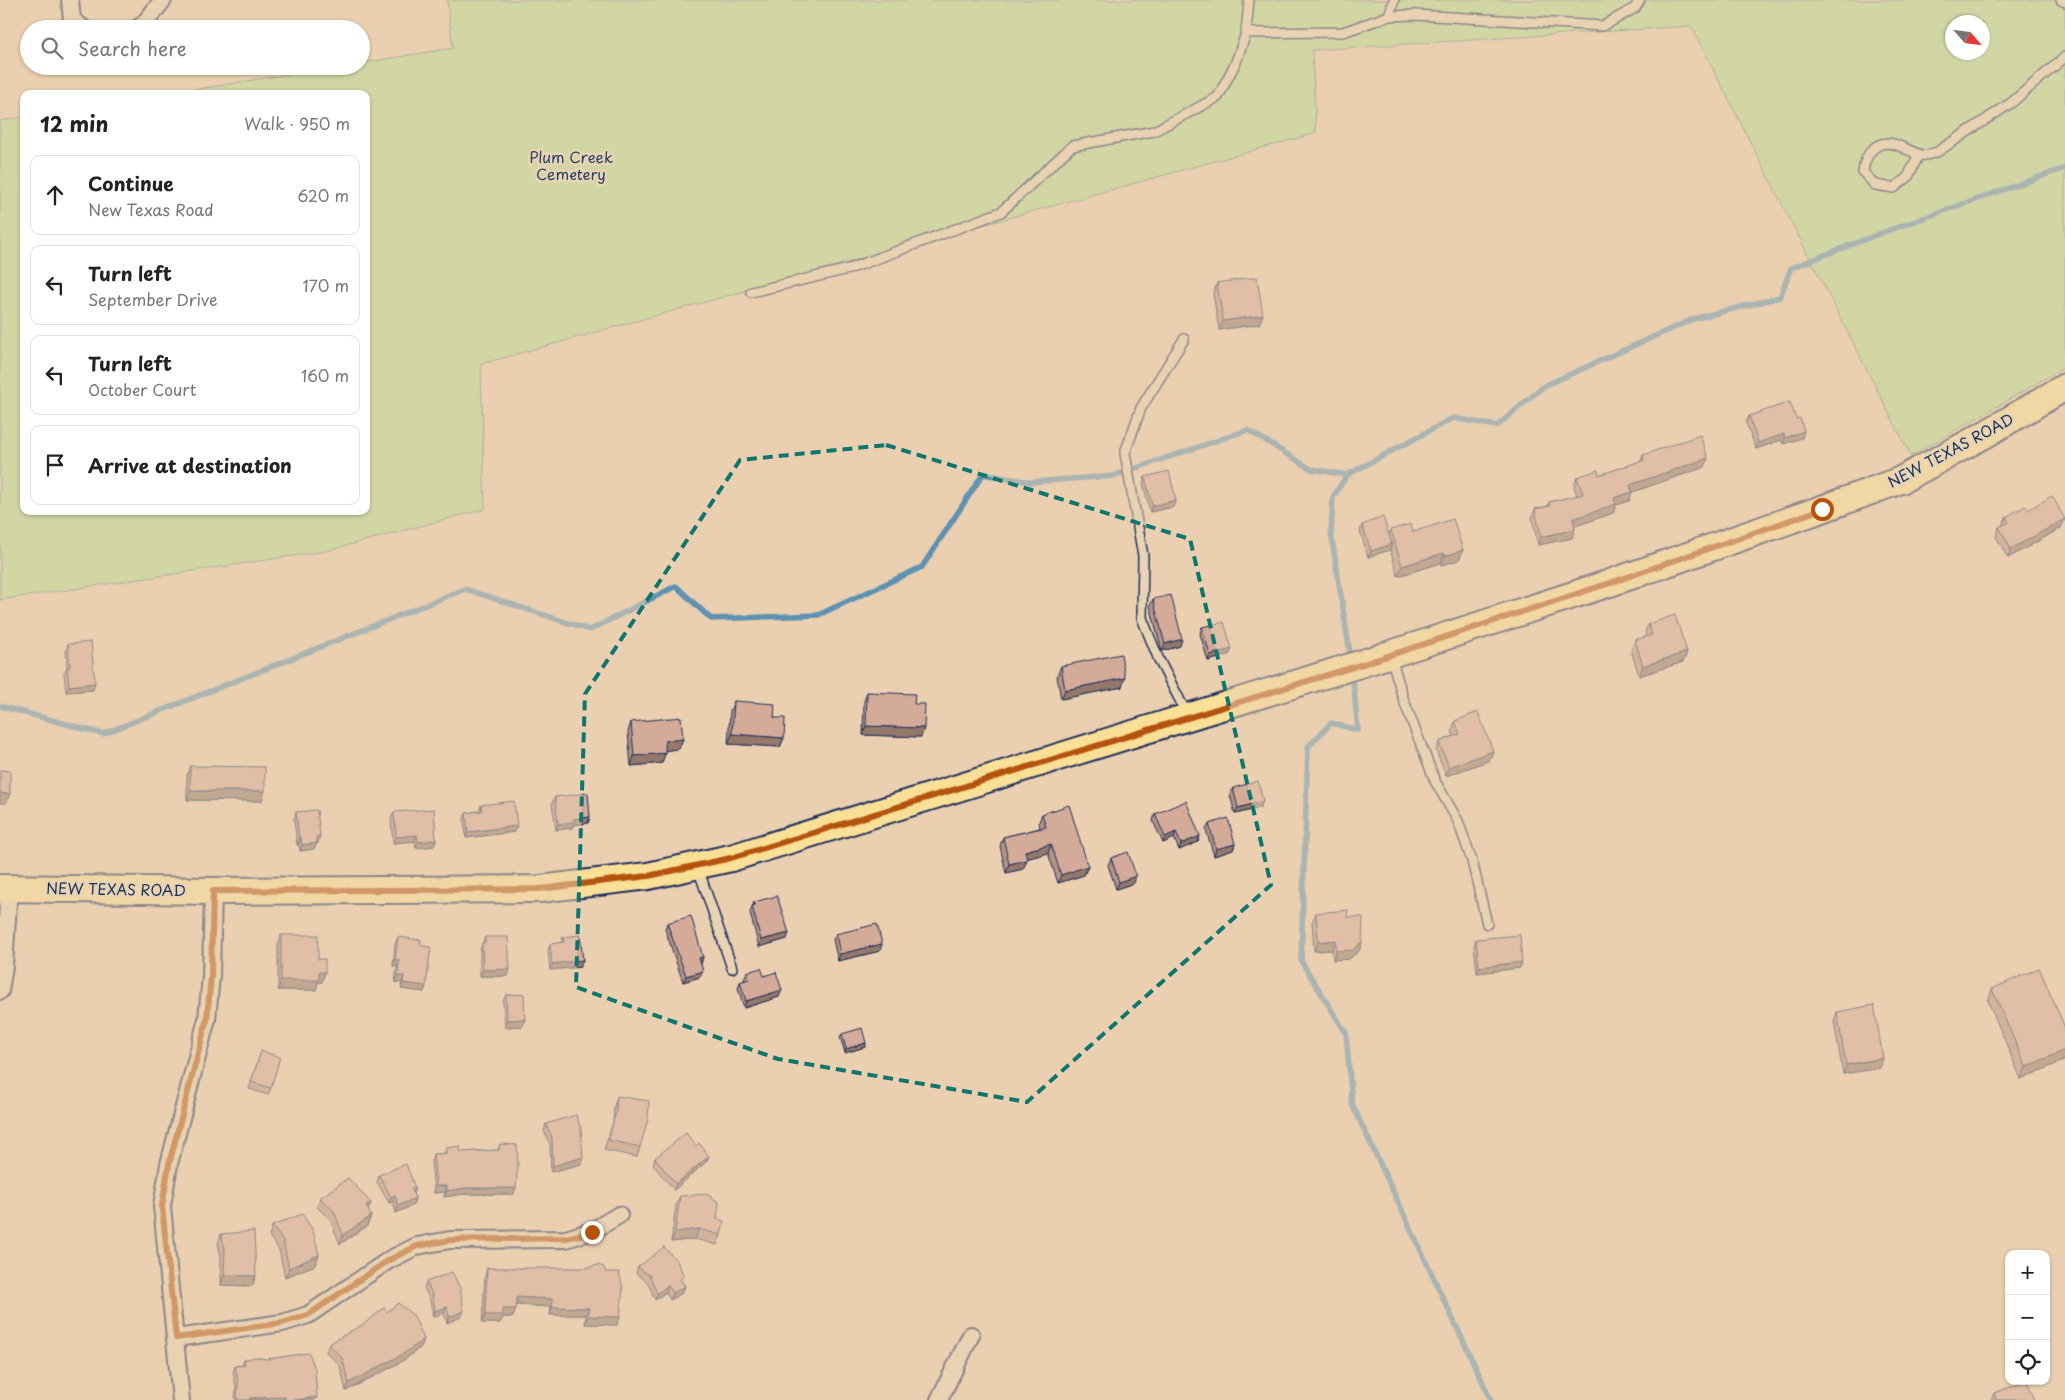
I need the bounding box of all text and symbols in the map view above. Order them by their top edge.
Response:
north arrow [1945,15,1990,60]
search box [20,20,370,75]
icon: search [38,34,66,62]
text: Search here [78,34,187,62]
text: 12 min [40,107,109,139]
text: Walk · 950 m [244,111,350,135]
park label: Plum Creek Cemetery [529,145,613,185]
text: Continue [88,169,174,197]
icon: ahead [41,181,69,209]
text: 620 m [297,183,349,207]
text: New Texas Road [88,197,214,221]
text: Turn left [88,259,172,287]
icon: left [41,271,69,299]
text: 170 m [303,273,349,297]
text: September Drive [88,287,217,311]
text: Turn left [88,349,172,377]
icon: left [41,361,69,389]
text: 160 m [301,363,349,387]
text: October Court [88,377,196,401]
street label: NEW TEXAS ROAD [1883,407,2018,493]
icon: arrive [41,451,69,479]
text: Arrive at destination [88,451,292,479]
route start [1811,498,1834,521]
street label: NEW TEXAS ROAD [46,876,186,901]
route end [581,1221,604,1244]
map controls [2005,1250,2050,1385]
button: + [2005,1250,2050,1295]
button: − [2005,1295,2050,1340]
button: locate [2005,1340,2050,1385]

